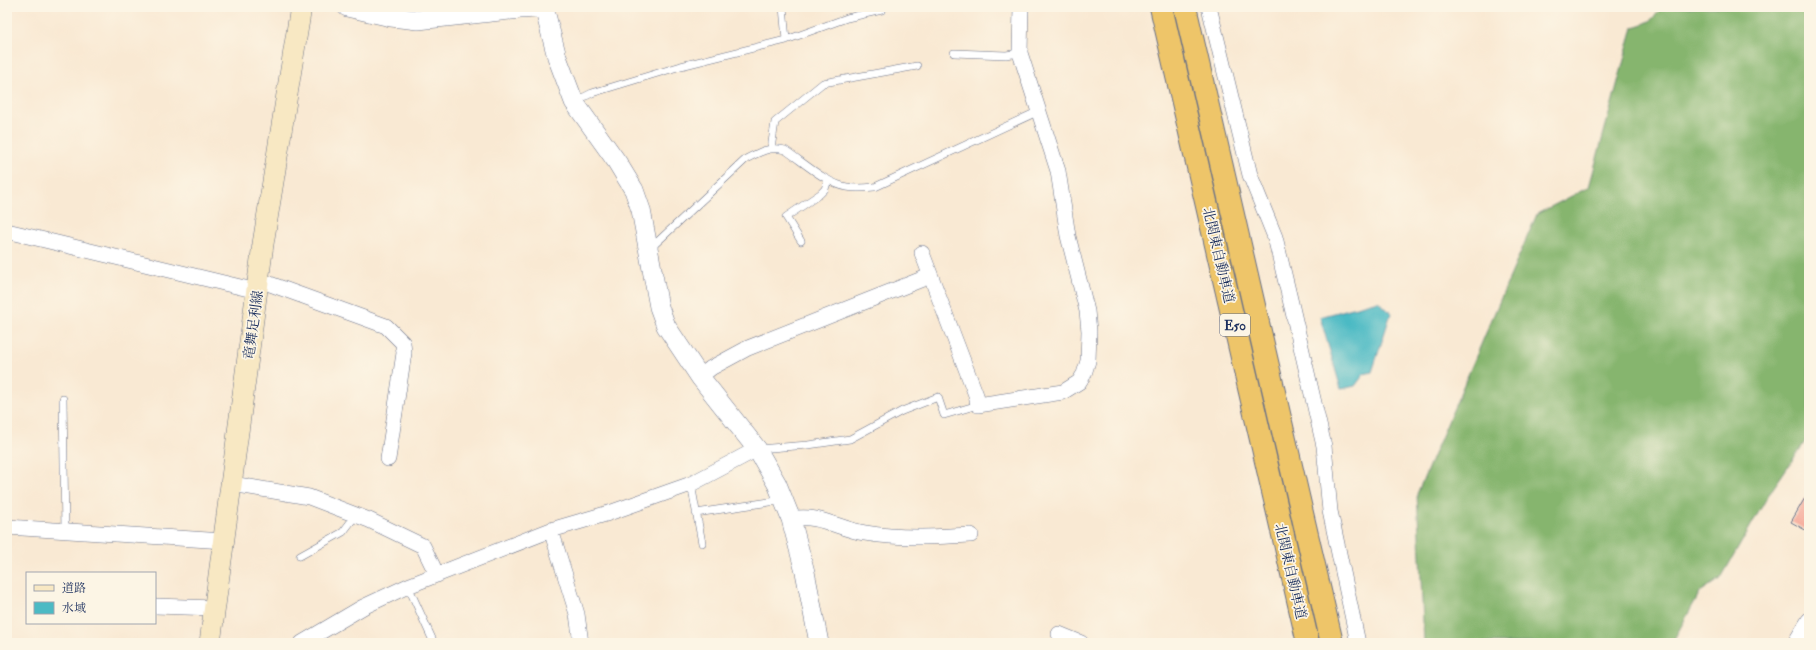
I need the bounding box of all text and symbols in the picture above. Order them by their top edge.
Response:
street label: 北関東自動車道 [1199,205,1238,305]
street label: 竜舞足利線 [240,289,267,361]
road number: E50 [1220,314,1250,336]
street label: 北関東自動車道 [1271,521,1310,621]
legend [26,572,156,624]
text: 道路 [62,581,86,596]
text: 水域 [62,601,86,616]

